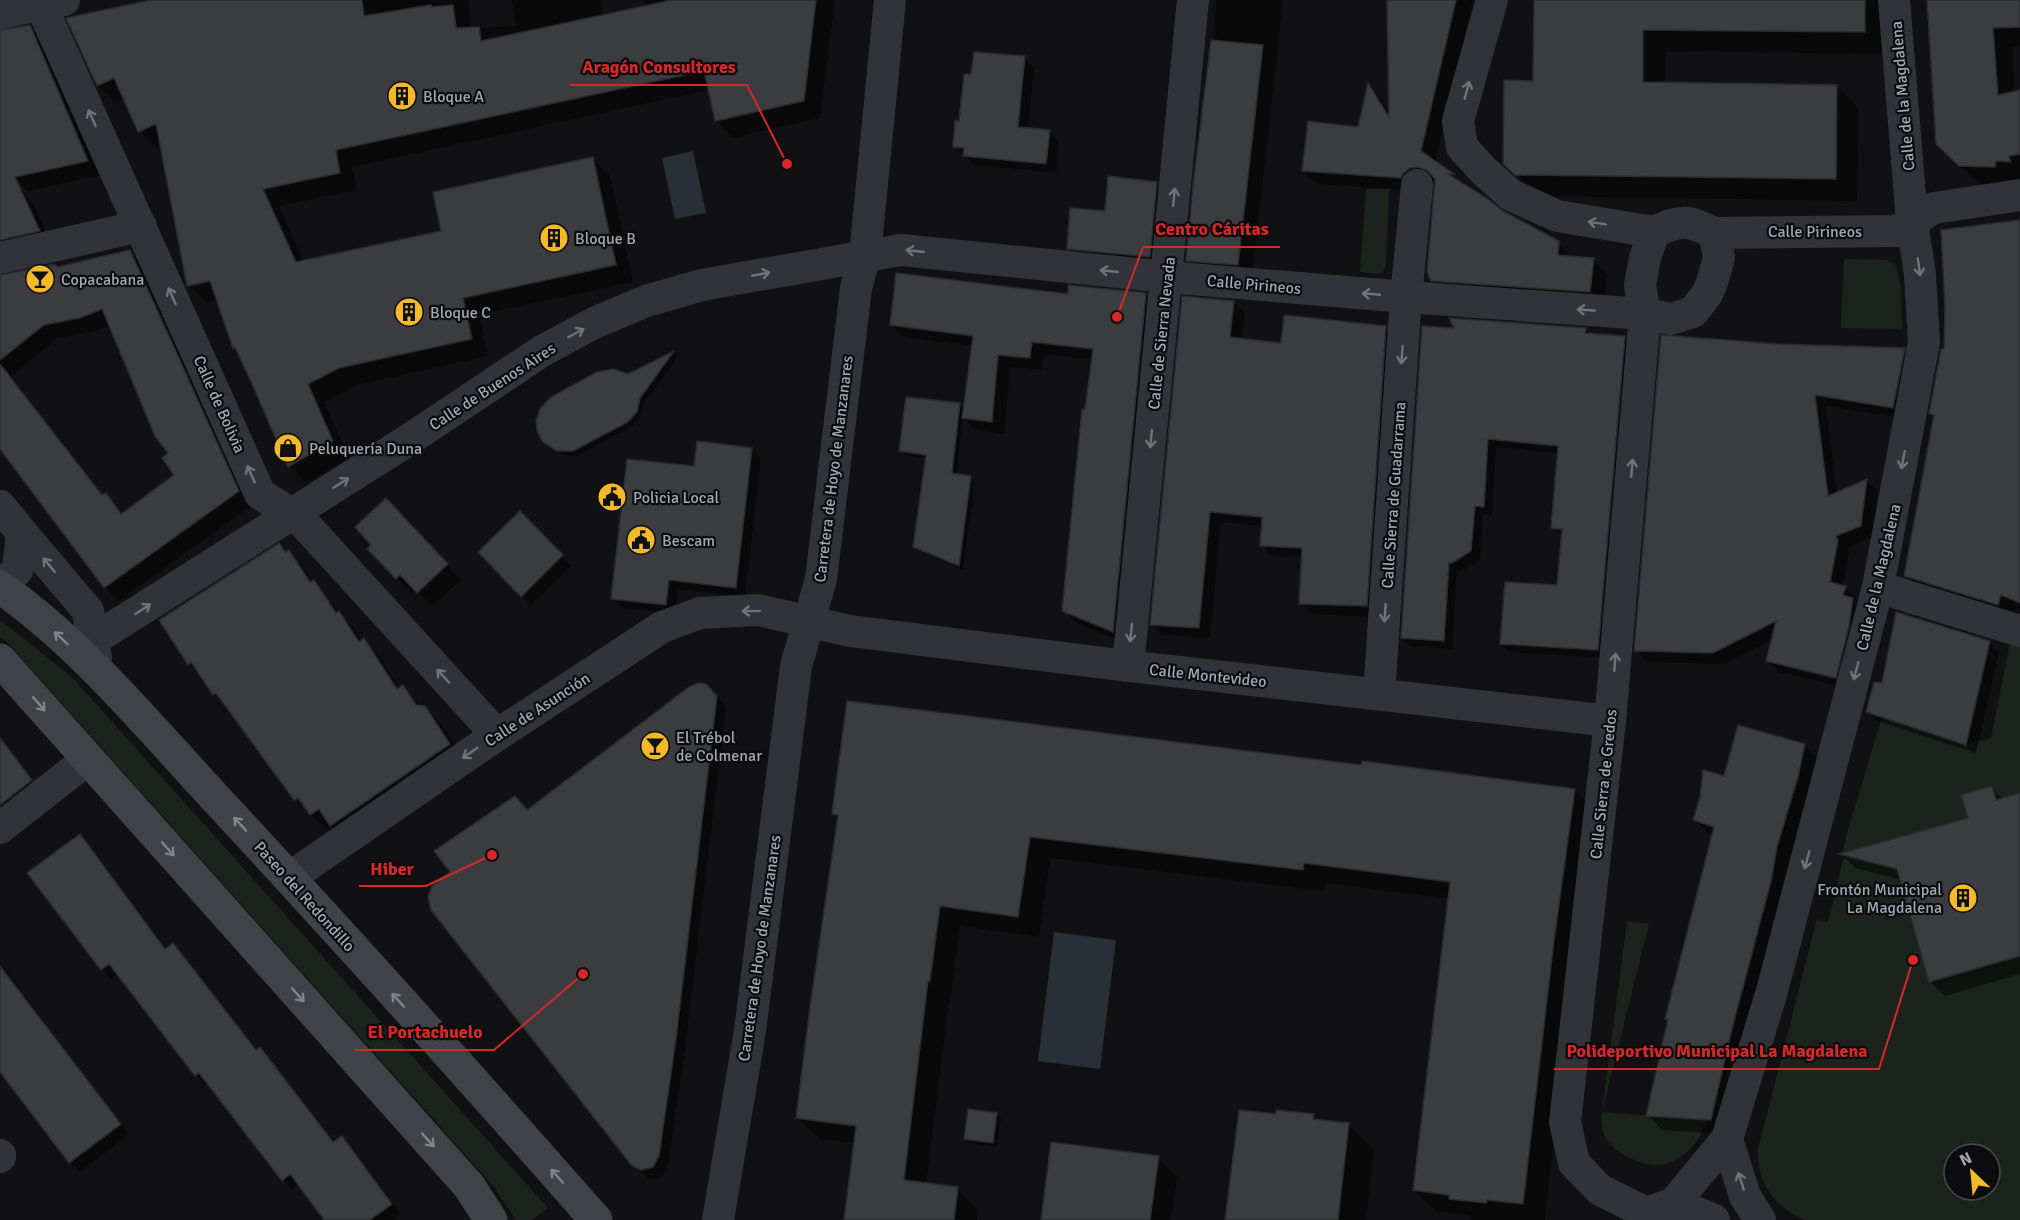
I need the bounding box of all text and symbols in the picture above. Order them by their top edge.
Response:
street label: Calle de la Magdalena [1886,20,1919,172]
callout: Aragón Consultores [570,49,747,85]
text: Aragón Consultores [582,56,736,78]
building icon: Bloque A [386,80,418,112]
one-way arrow [1462,81,1473,100]
place label: Bloque A [423,87,484,107]
one-way arrow [86,110,98,128]
one-way arrow [1169,188,1180,208]
callout: Centro Cáritas [1143,211,1280,247]
one-way arrow [1587,217,1607,228]
text: Centro Cáritas [1155,218,1269,240]
building icon: Bloque B [538,222,570,254]
street label: Calle Pirineos [1768,222,1862,242]
place label: Bloque B [575,229,636,249]
one-way arrow [905,246,925,257]
street label: Calle de Sierra Nevada [1144,256,1180,410]
one-way arrow [1914,257,1925,277]
bar icon: Copacabana [24,263,56,295]
one-way arrow [1099,265,1119,276]
one-way arrow [751,268,770,279]
place label: Copacabana [61,270,144,290]
street label: Calle Pirineos [1206,271,1302,299]
one-way arrow [166,288,177,306]
one-way arrow [1361,288,1381,299]
building icon: Bloque C [393,296,425,328]
place label: Bloque C [430,303,491,323]
one-way arrow [1577,304,1597,315]
one-way arrow [567,327,584,339]
street label: Calle de Buenos Aires [425,338,560,435]
one-way arrow [1397,345,1408,365]
street label: Calle de Bolivia [189,353,249,456]
street label: Carretera de Hoyo de Manzanares [810,355,858,584]
street label: Calle Sierra de Guadarrama [1377,401,1410,589]
one-way arrow [1145,429,1156,449]
shop icon: Peluquería Duna [272,432,304,464]
place label: Peluquería Duna [309,439,422,459]
one-way arrow [1897,450,1908,469]
one-way arrow [1627,458,1638,478]
one-way arrow [245,466,257,484]
one-way arrow [332,476,349,488]
public building icon: Policia Local [596,481,628,513]
place label: Policia Local [633,488,719,508]
street label: Calle de la Magdalena [1852,502,1906,653]
public building icon: Bescam [625,524,657,556]
place label: Bescam [662,531,715,551]
one-way arrow [42,557,55,573]
one-way arrow [134,602,151,614]
one-way arrow [1379,602,1390,622]
one-way arrow [741,605,761,617]
one-way arrow [1125,623,1136,643]
one-way arrow [54,630,69,645]
one-way arrow [1610,653,1621,673]
street label: Calle Montevideo [1148,660,1267,692]
one-way arrow [1850,661,1862,680]
street label: Calle de Asunción [481,668,594,751]
one-way arrow [436,669,450,684]
one-way arrow [31,695,45,711]
street label: Calle Sierra de Gredos [1586,708,1622,860]
place label: El Trébol de Colmenar [676,728,762,766]
bar icon: El Trébol de Colmenar [639,730,671,762]
one-way arrow [462,747,479,759]
one-way arrow [233,817,247,832]
street label: Carretera de Hoyo de Manzanares [734,834,786,1063]
street label: Paseo del Redondillo [249,837,359,956]
one-way arrow [161,842,175,857]
callout: Hiber [359,850,426,886]
one-way arrow [1800,850,1812,869]
text: Hiber [370,858,415,880]
place label: Frontón Municipal La Magdalena [1817,880,1942,918]
building icon: Frontón Municipal La Magdalena [1947,882,1979,914]
one-way arrow [291,987,305,1002]
one-way arrow [392,993,406,1008]
callout: El Portachuelo [355,1014,494,1050]
text: El Portachuelo [367,1021,483,1043]
callout: Polideportivo Municipal La Magdalena [1554,1033,1879,1069]
text: Polideportivo Municipal La Magdalena [1566,1040,1868,1062]
one-way arrow [421,1132,435,1147]
north arrow [1942,1142,2002,1202]
text: N [1956,1148,1975,1171]
one-way arrow [550,1169,564,1184]
one-way arrow [1734,1172,1745,1191]

